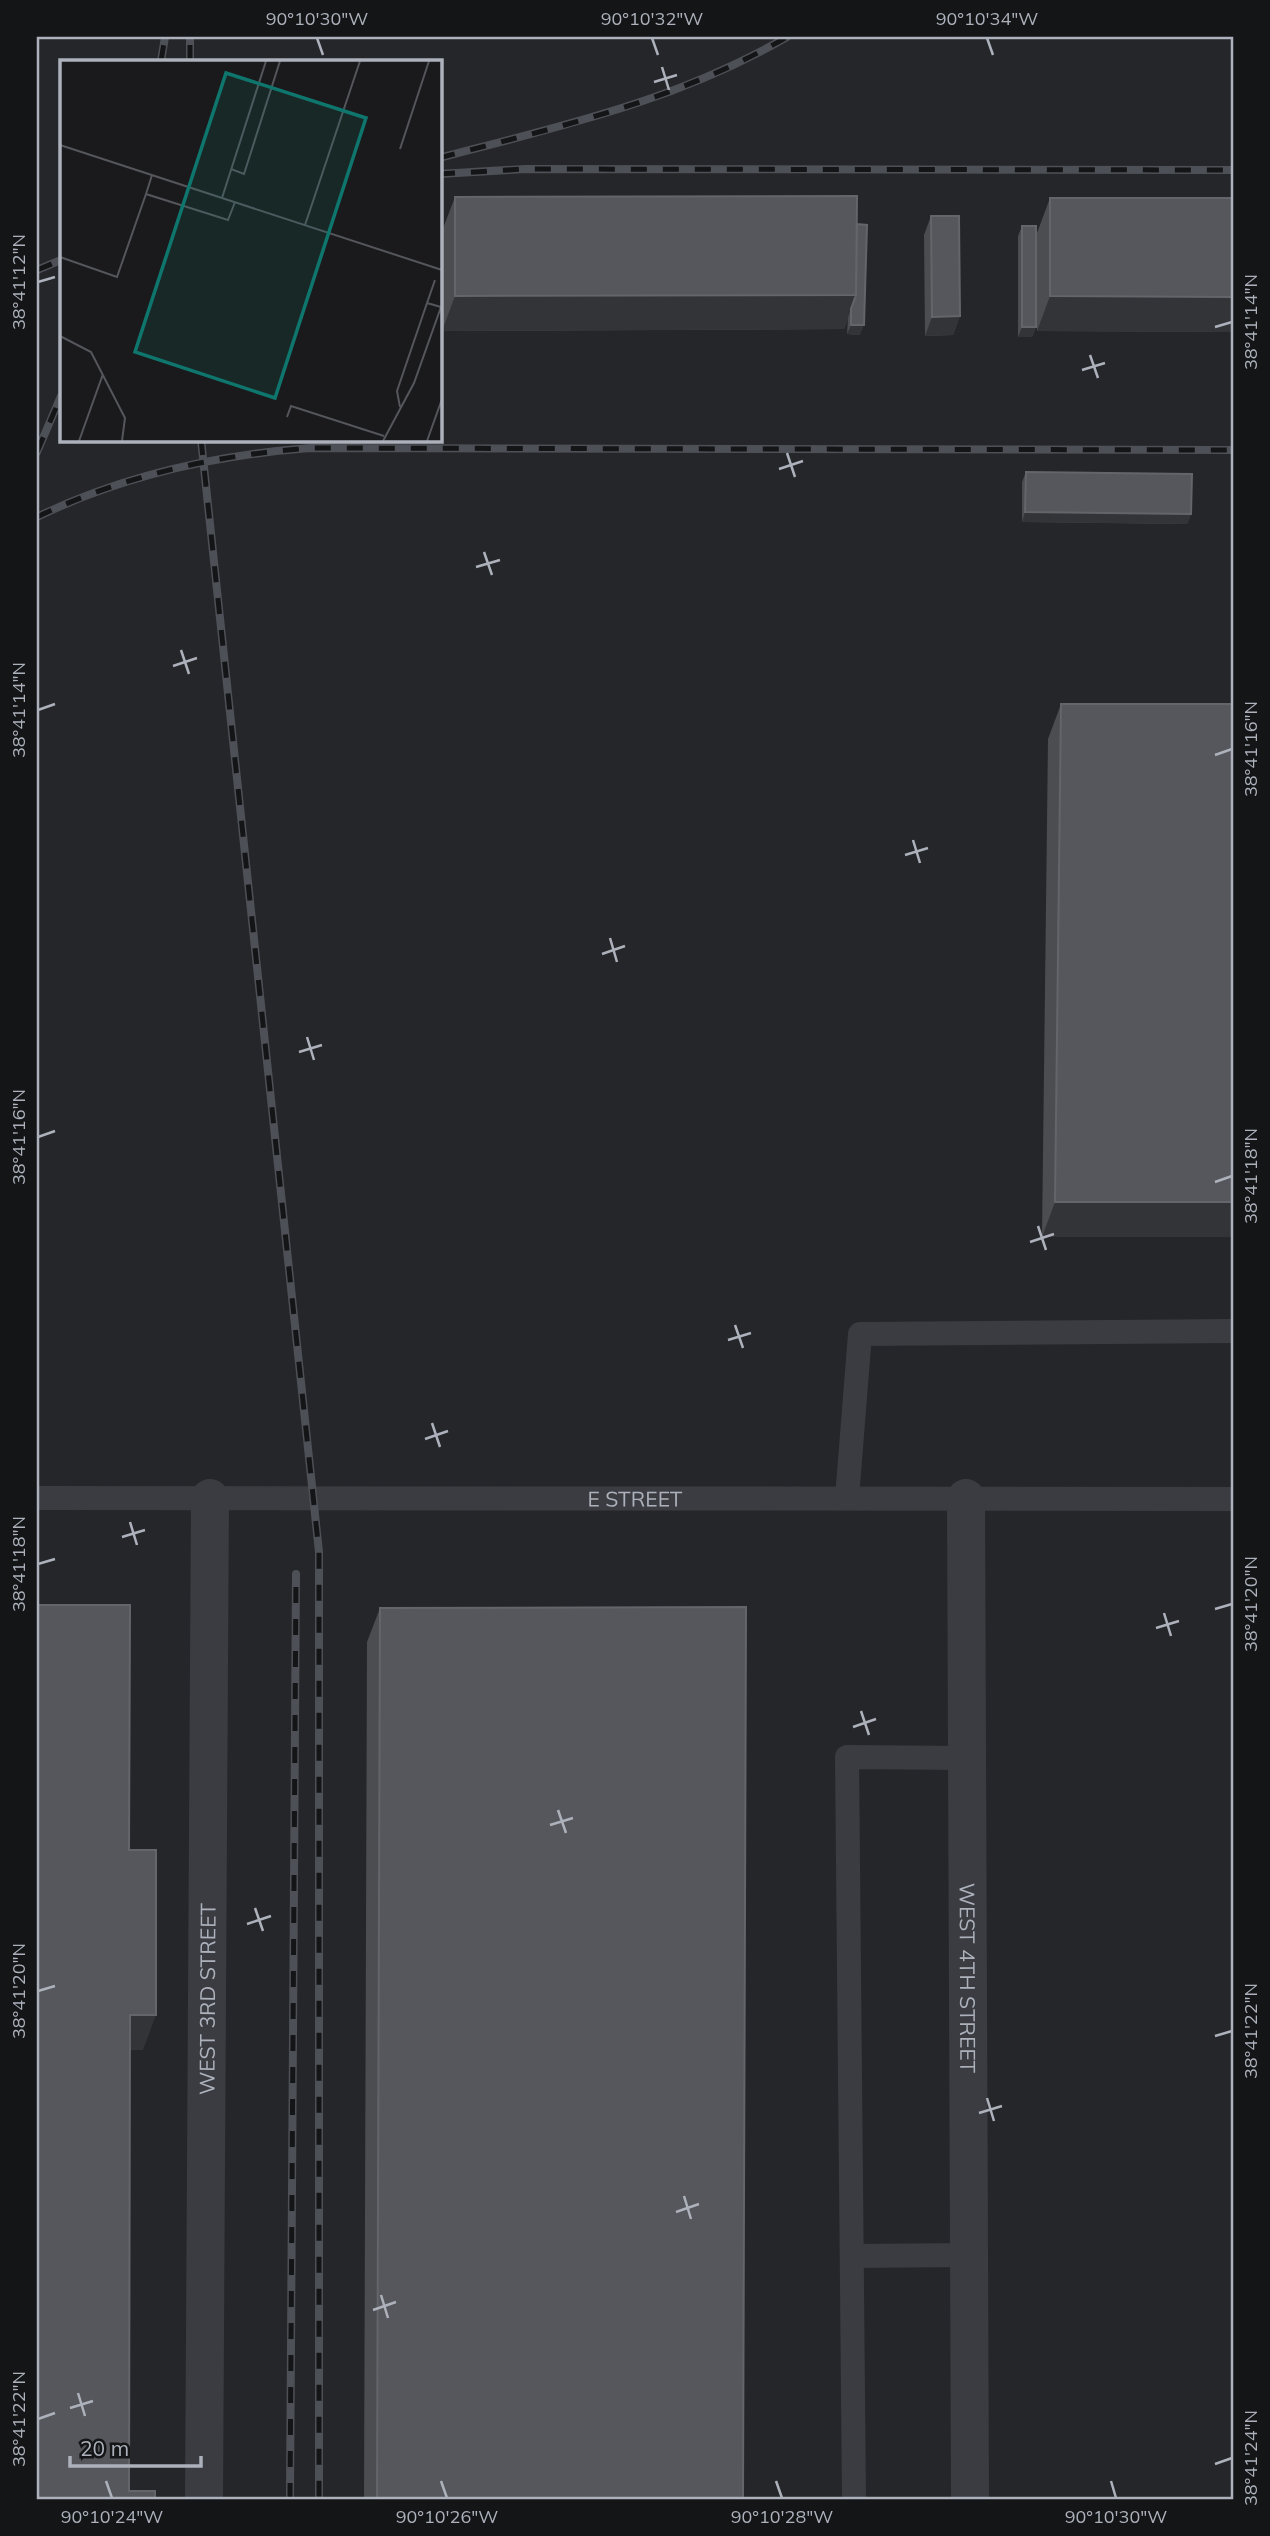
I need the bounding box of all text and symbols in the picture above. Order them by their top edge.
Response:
text: 90°10'30"W [266,7,368,30]
text: 90°10'32"W [601,7,703,30]
text: 90°10'34"W [936,7,1038,30]
inset map [60,60,441,441]
text: 38°41'12"N [7,234,30,330]
text: 38°41'14"N [1239,274,1262,370]
text: 38°41'14"N [7,662,30,758]
text: 38°41'16"N [1239,701,1262,797]
text: 38°41'16"N [7,1089,30,1185]
text: 38°41'18"N [1239,1128,1262,1224]
street label: E STREET [587,1485,683,1512]
text: 38°41'18"N [7,1516,30,1612]
text: 38°41'20"N [1239,1556,1262,1652]
street label: WEST 4TH STREET [955,1883,981,2074]
street label: WEST 3RD STREET [193,1903,221,2095]
text: 38°41'20"N [7,1943,30,2039]
text: 38°41'22"N [1239,1983,1262,2079]
text: 38°41'22"N [7,2371,30,2467]
text: 38°41'24"N [1239,2410,1262,2506]
scale bar [70,2424,201,2468]
text: 20 m [80,2435,129,2461]
text: 90°10'24"W [61,2505,163,2528]
text: 90°10'26"W [396,2505,498,2528]
text: 90°10'28"W [731,2505,833,2528]
text: 90°10'30"W [1065,2505,1167,2528]

